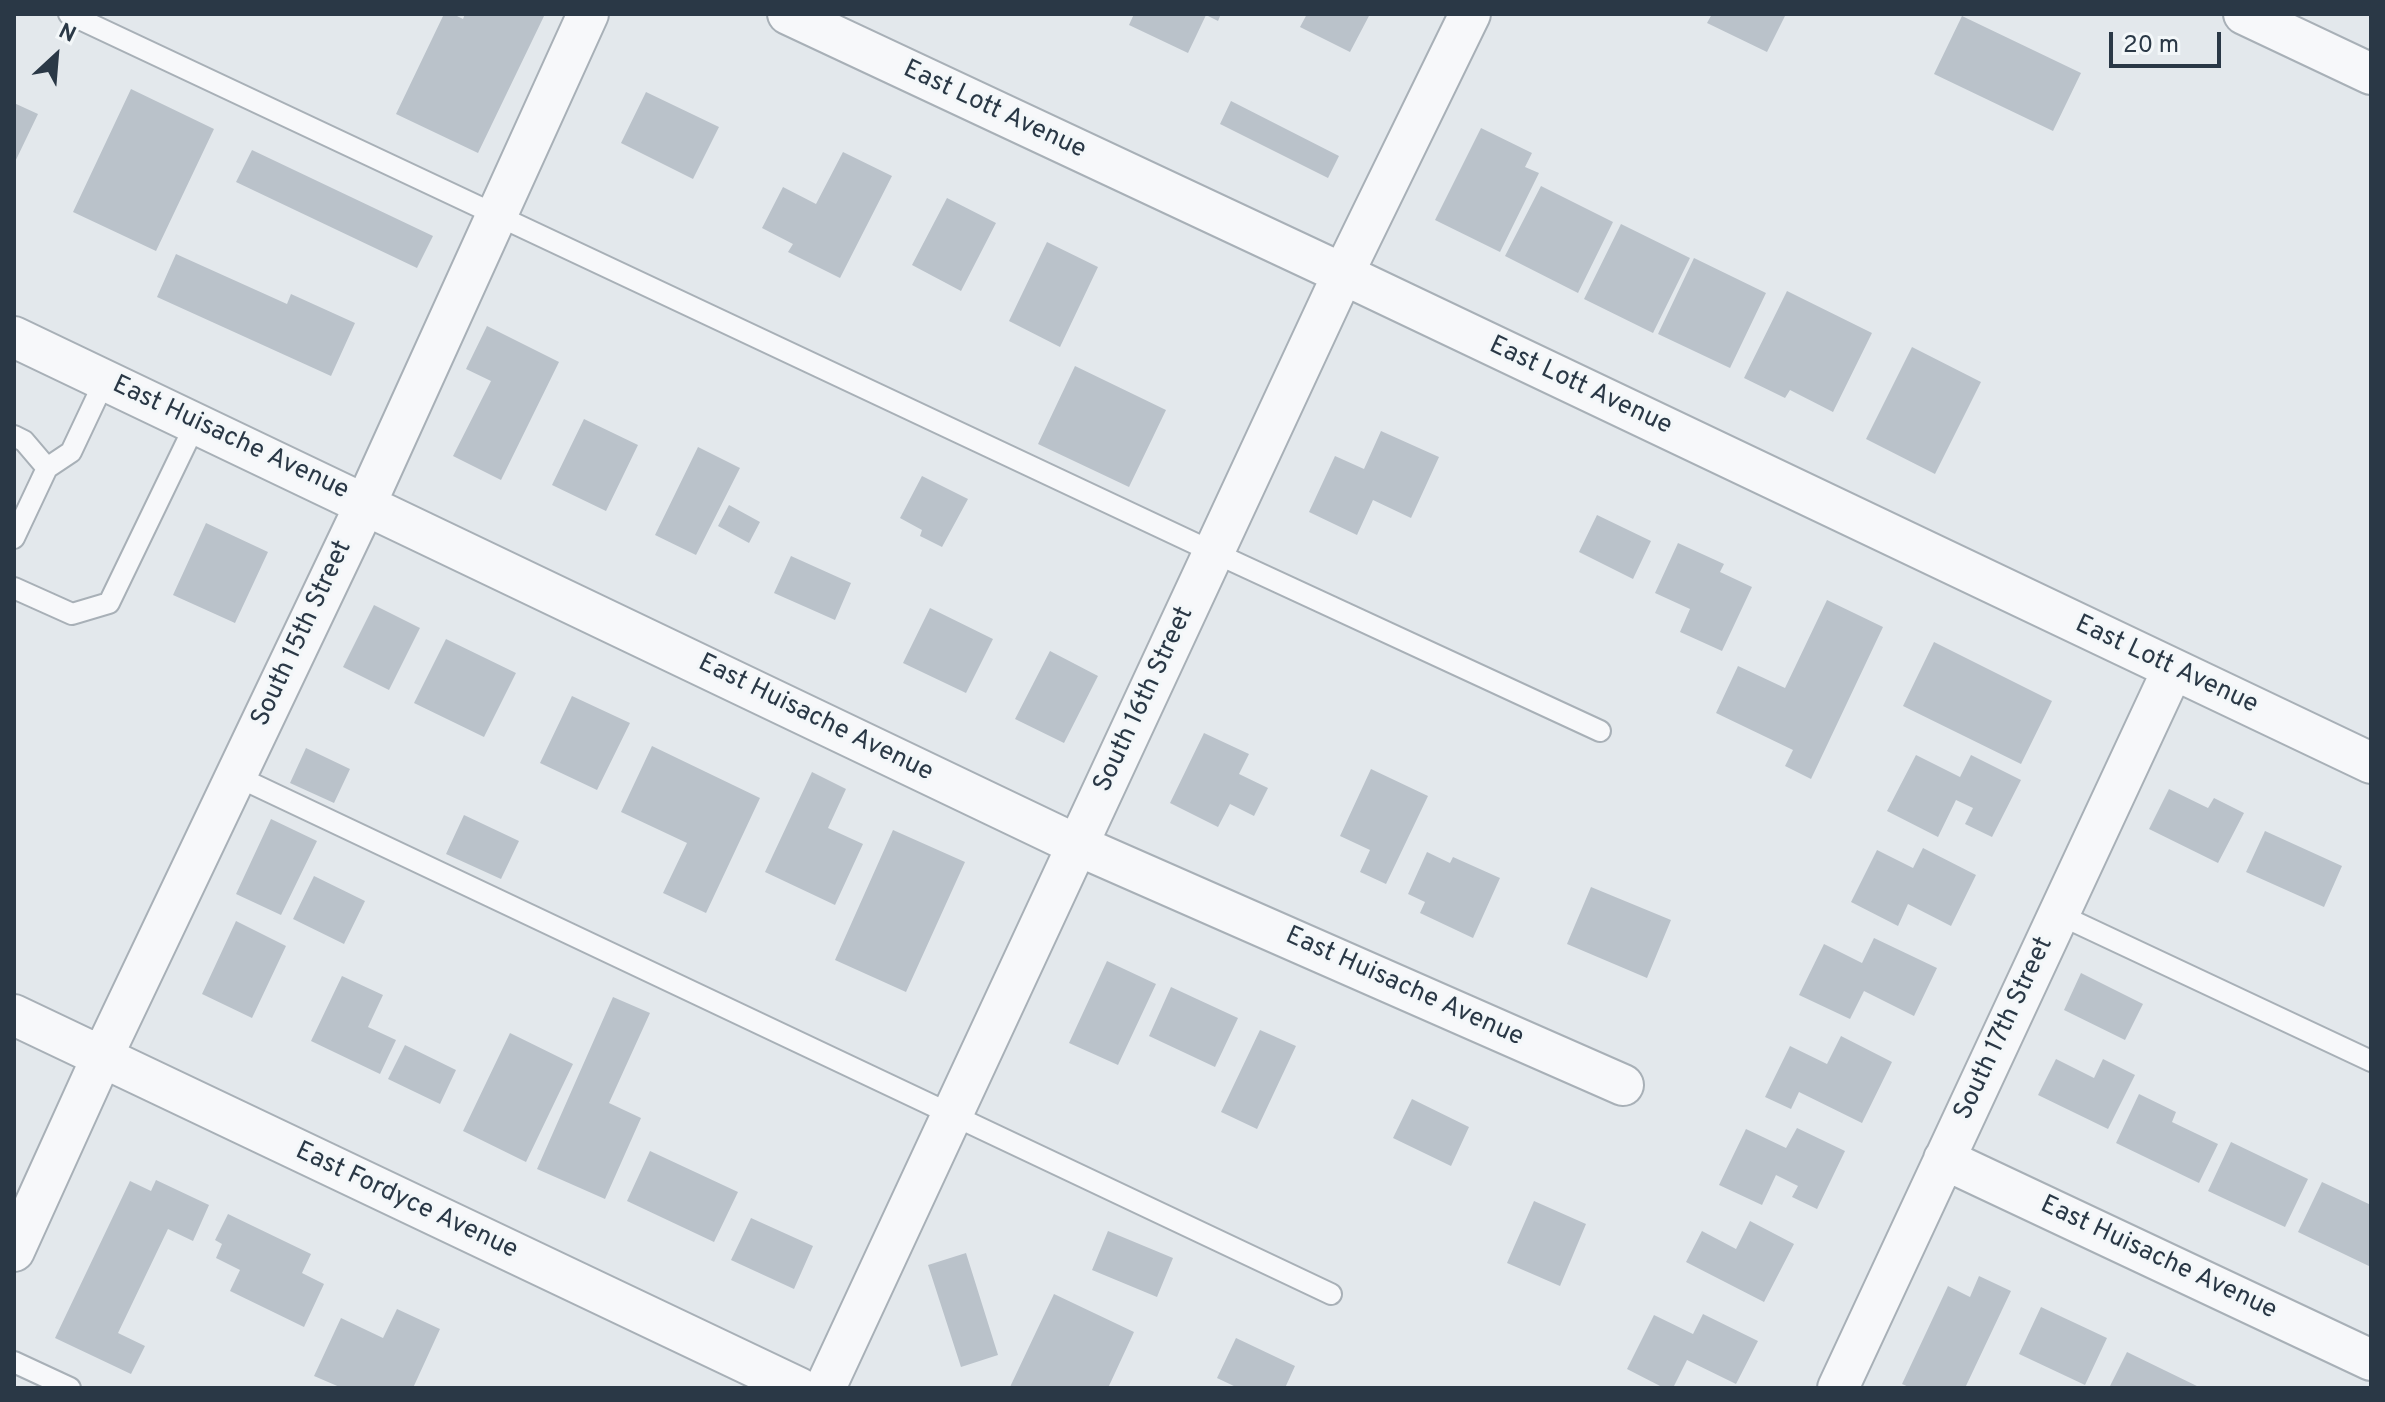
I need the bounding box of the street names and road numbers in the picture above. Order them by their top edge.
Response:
street label: East Lott Avenue [898,55,1090,167]
street label: East Lott Avenue [1484,331,1676,443]
street label: East Huisache Avenue [107,370,353,508]
street label: South 15th Street [246,536,360,732]
street label: South 16th Street [1088,602,1202,798]
street label: East Lott Avenue [2070,610,2262,722]
street label: East Huisache Avenue [692,649,938,789]
street label: East Huisache Avenue [1280,921,1528,1055]
street label: South 17th Street [1949,933,2061,1125]
street label: East Fordyce Avenue [290,1137,522,1267]
street label: East Huisache Avenue [2035,1190,2281,1328]

